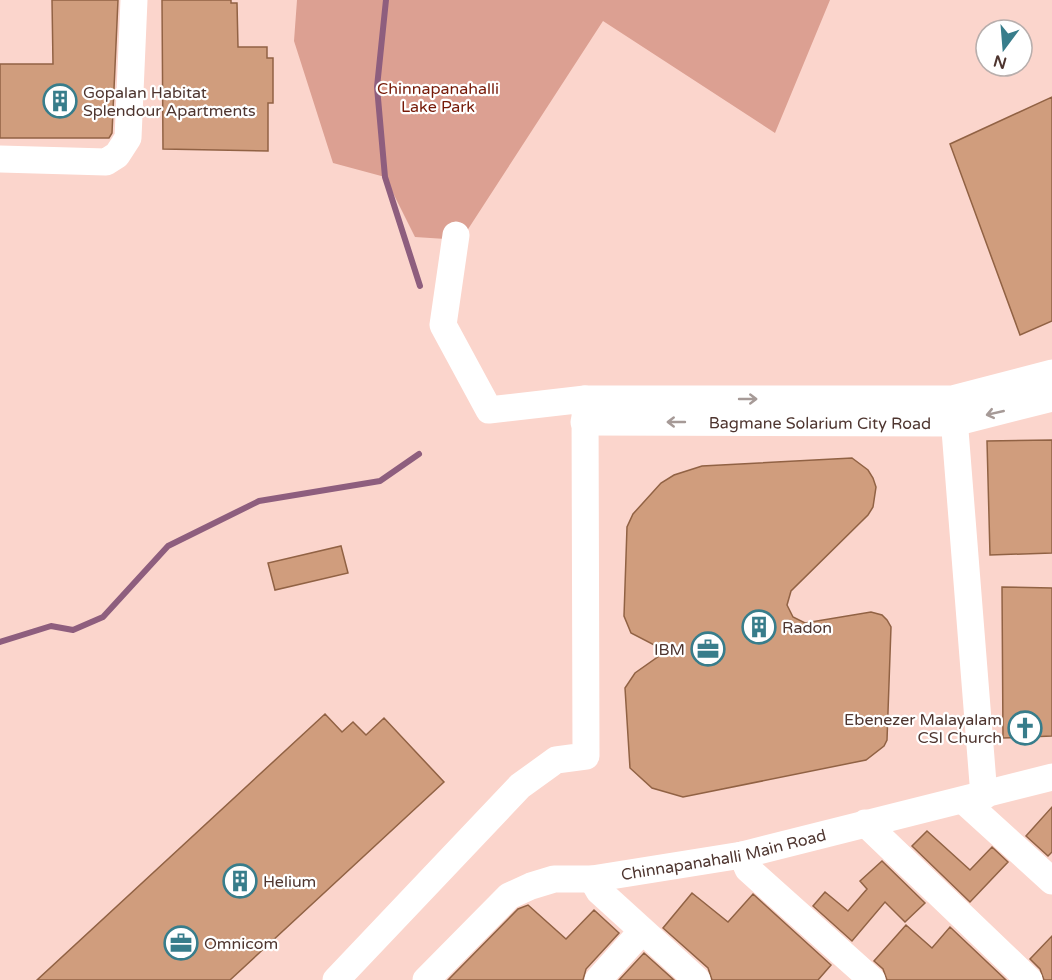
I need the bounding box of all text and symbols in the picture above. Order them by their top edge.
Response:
north arrow [974,18,1034,78]
text: N [991,50,1009,73]
park label: Chinnapanahalli Lake Park [377,79,499,117]
building icon: Gopalan Habitat Splendour Apartments [42,83,78,119]
place label: Gopalan Habitat Splendour Apartments [83,83,256,121]
one-way arrow [738,393,758,405]
one-way arrow [986,408,1006,419]
street label: Bagmane Solarium City Road [709,413,931,434]
one-way arrow [666,416,686,428]
building icon: Radon [741,609,777,645]
place label: Radon [782,618,832,638]
office icon: IBM [690,631,726,667]
place label: IBM [654,640,685,660]
place label: Ebenezer Malayalam CSI Church [844,710,1002,748]
church icon: Ebenezer Malayalam CSI Church [1007,710,1043,746]
street label: Chinnapanahalli Main Road [620,825,828,885]
building icon: Helium [222,863,258,899]
place label: Helium [263,872,316,892]
office icon: Omnicom [163,925,199,961]
place label: Omnicom [204,934,278,954]

